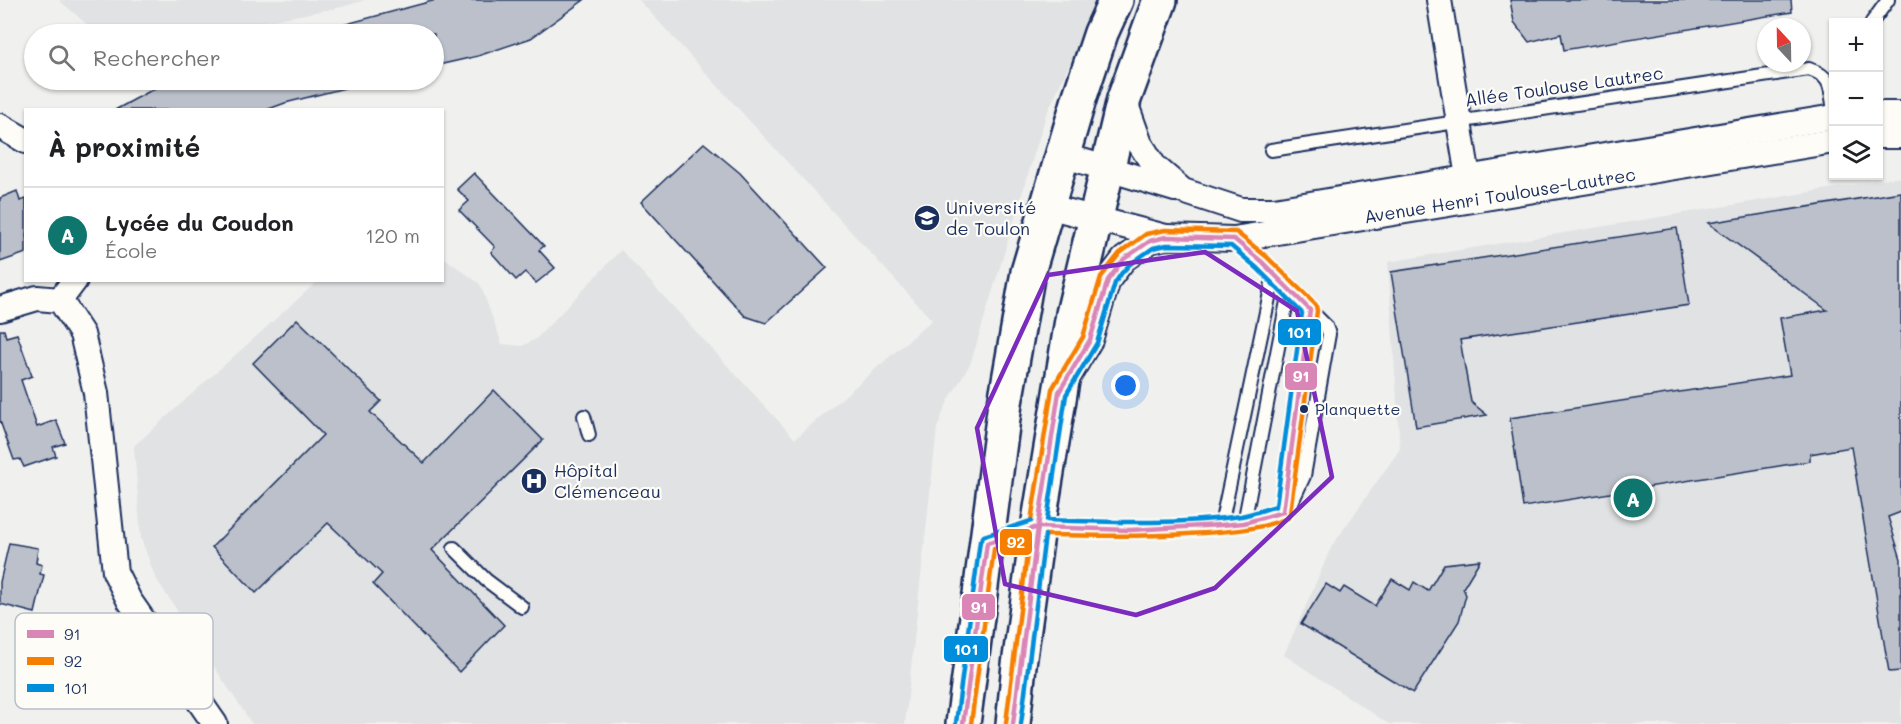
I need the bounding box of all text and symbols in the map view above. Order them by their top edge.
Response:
north arrow [1757,18,1811,72]
map controls [1829,18,1883,180]
button: + [1829,18,1883,72]
search box [24,24,444,90]
icon: search [45,41,78,74]
text: Rechercher [93,43,221,72]
street label: Allée Toulouse Lautrec [1463,60,1665,112]
button: − [1829,72,1883,126]
button: layers [1829,126,1883,180]
text: À proximité [48,130,200,164]
street label: Avenue Henri Toulouse-Lautrec [1362,162,1637,228]
place label: Université de Toulon [946,195,1037,240]
school or university icon: Université de Toulon [912,203,942,233]
text: Lycée du Coudon [105,208,294,237]
text: A [61,222,74,248]
text: 120 m [365,222,420,248]
text: École [105,237,157,263]
line badge: 101 [1277,318,1322,346]
text: 101 [1287,321,1311,342]
line badge: 91 [1284,362,1318,391]
text: 91 [1293,365,1309,386]
your location [1111,371,1140,400]
place label: Planquette [1315,398,1401,419]
marker: Planquette [1298,403,1310,415]
place label: Hôpital Clémenceau [554,458,661,503]
hospital icon: Hôpital Clémenceau [519,466,549,496]
pin: A [1614,476,1652,520]
line badge: 92 [999,528,1033,556]
text: 92 [1007,531,1025,552]
line badge: 91 [961,593,996,621]
text: 91 [971,596,987,617]
legend [15,613,213,709]
text: 91 [64,623,81,644]
line badge: 101 [943,635,989,663]
text: 101 [954,638,978,659]
text: 92 [64,650,82,671]
text: 101 [64,677,88,698]

